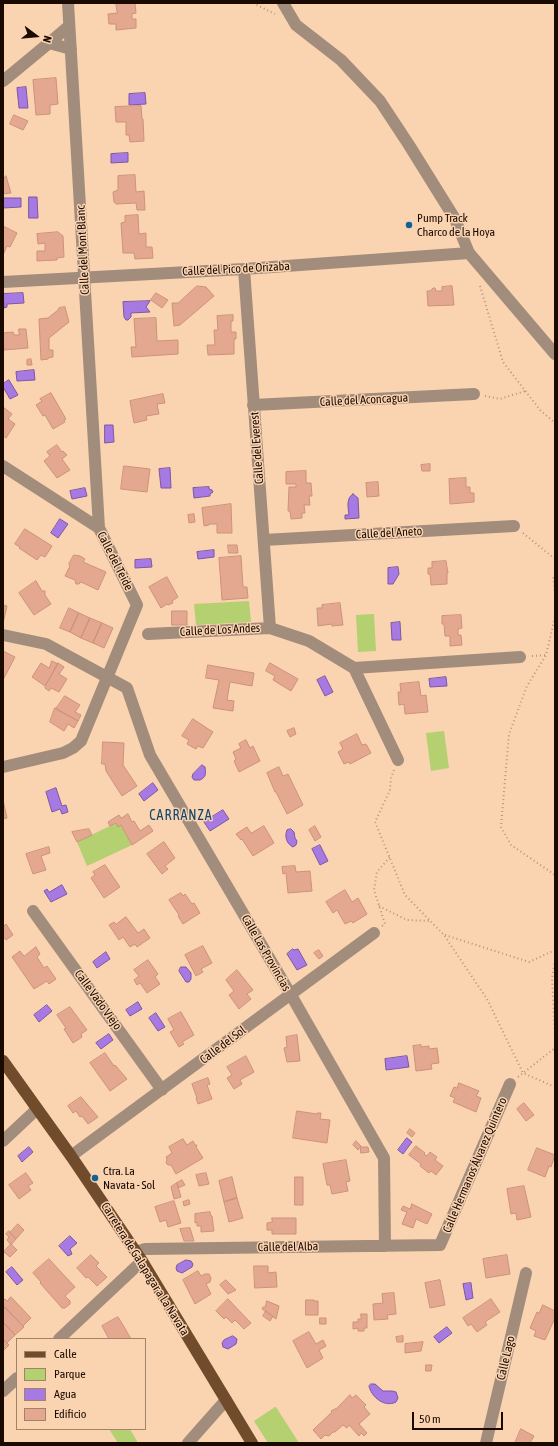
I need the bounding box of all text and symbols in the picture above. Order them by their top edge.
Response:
north arrow [16,16,56,56]
text: N [41,35,54,44]
street label: Calle del Mont Blanc [73,205,93,295]
place label: Pump Track Charco de la Hoya [417,211,495,239]
marker: Pump Track Charco de la Hoya [404,220,414,230]
street label: Calle del Pico de Orizaba [182,259,290,279]
street label: Calle del Aconcagua [319,390,409,410]
street label: Calle del Everest [247,411,267,485]
street label: Calle del Aneto [355,524,423,542]
street label: Calle del Teide [94,529,136,593]
street label: Calle de Los Andes [180,621,260,639]
district label: CARRANZA [149,808,213,824]
street label: Calle Las Provincias [238,912,294,994]
street label: Calle Vado Viejo [71,967,125,1033]
street label: Calle del Sol [197,1023,249,1067]
street label: Calle Hermanos Álvarez Quintero [440,1095,510,1235]
place label: Ctra. La Navata - Sol [103,1164,155,1192]
marker: Ctra. La Navata - Sol [90,1173,100,1183]
street label: Carretera de Galapagar a La Navata [98,1200,192,1338]
street label: Calle del Alba [258,1239,318,1255]
street label: Calle Lago [494,1334,518,1382]
legend [16,1338,146,1430]
text: Calle [54,1347,77,1361]
text: Parque [54,1367,86,1381]
text: Agua [54,1387,76,1401]
scale bar [414,1404,505,1430]
text: Edificio [54,1407,86,1421]
text: 50 m [419,1412,441,1426]

